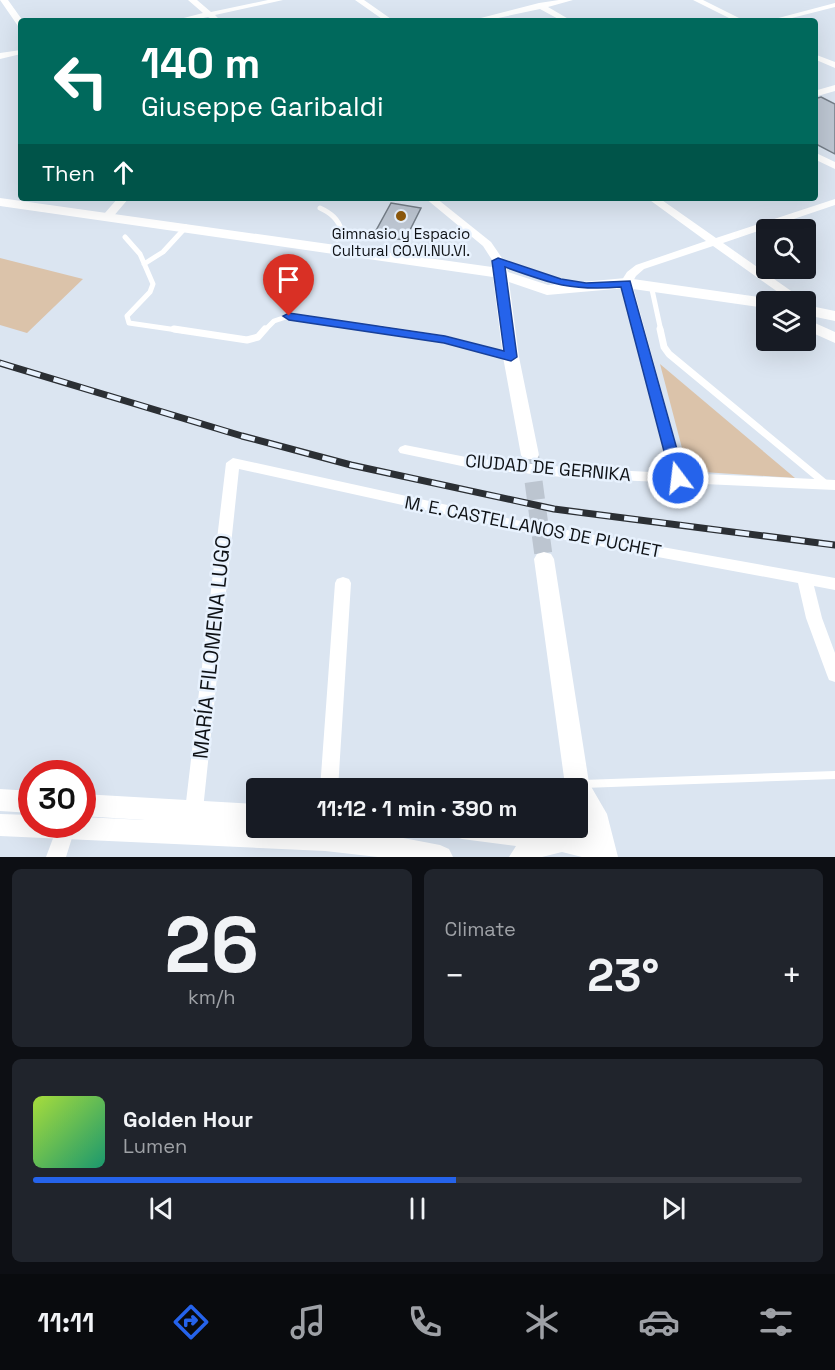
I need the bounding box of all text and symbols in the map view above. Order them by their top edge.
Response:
text: 140 m [141,37,260,90]
icon: left [42,42,120,120]
text: Giuseppe Garibaldi [141,89,384,124]
icon: ahead [107,156,140,189]
text: Then [42,159,95,187]
marker: Gimnasio y Espacio Cultural CO.VI.NU.VI. [394,209,408,223]
map controls [756,219,816,351]
button: search [756,219,816,279]
place label: Gimnasio y Espacio Cultural CO.VI.NU.VI. [332,224,470,260]
pin [263,254,314,316]
icon: arrive [272,263,305,296]
button: layers [756,291,816,351]
position arrow [646,446,710,510]
street label: CIUDAD DE GERNIKA [464,449,632,486]
street label: M. E. CASTELLANOS DE PUCHET [403,490,664,563]
street label: MARÍA FILOMENA LUGO [186,534,237,760]
speed limit sign: 30 [18,760,96,838]
text: 11:12 · 1 min · 390 m [317,794,517,822]
text: 26 [164,895,259,995]
text: Climate [445,916,516,942]
text: 23° [587,947,659,1004]
text: − [445,955,465,997]
text: + [782,955,802,997]
text: km/h [188,984,236,1010]
text: Golden Hour [123,1105,253,1133]
text: Lumen [123,1133,187,1159]
icon: previous [145,1192,178,1225]
icon: pause [401,1192,434,1225]
icon: next [657,1192,690,1225]
icon: directions [170,1301,212,1343]
icon: music [287,1301,329,1343]
icon: phone [404,1301,446,1343]
icon: climate [521,1301,563,1343]
icon: car [638,1301,680,1343]
icon: filters [755,1301,797,1343]
text: 11:11 [38,1305,94,1340]

